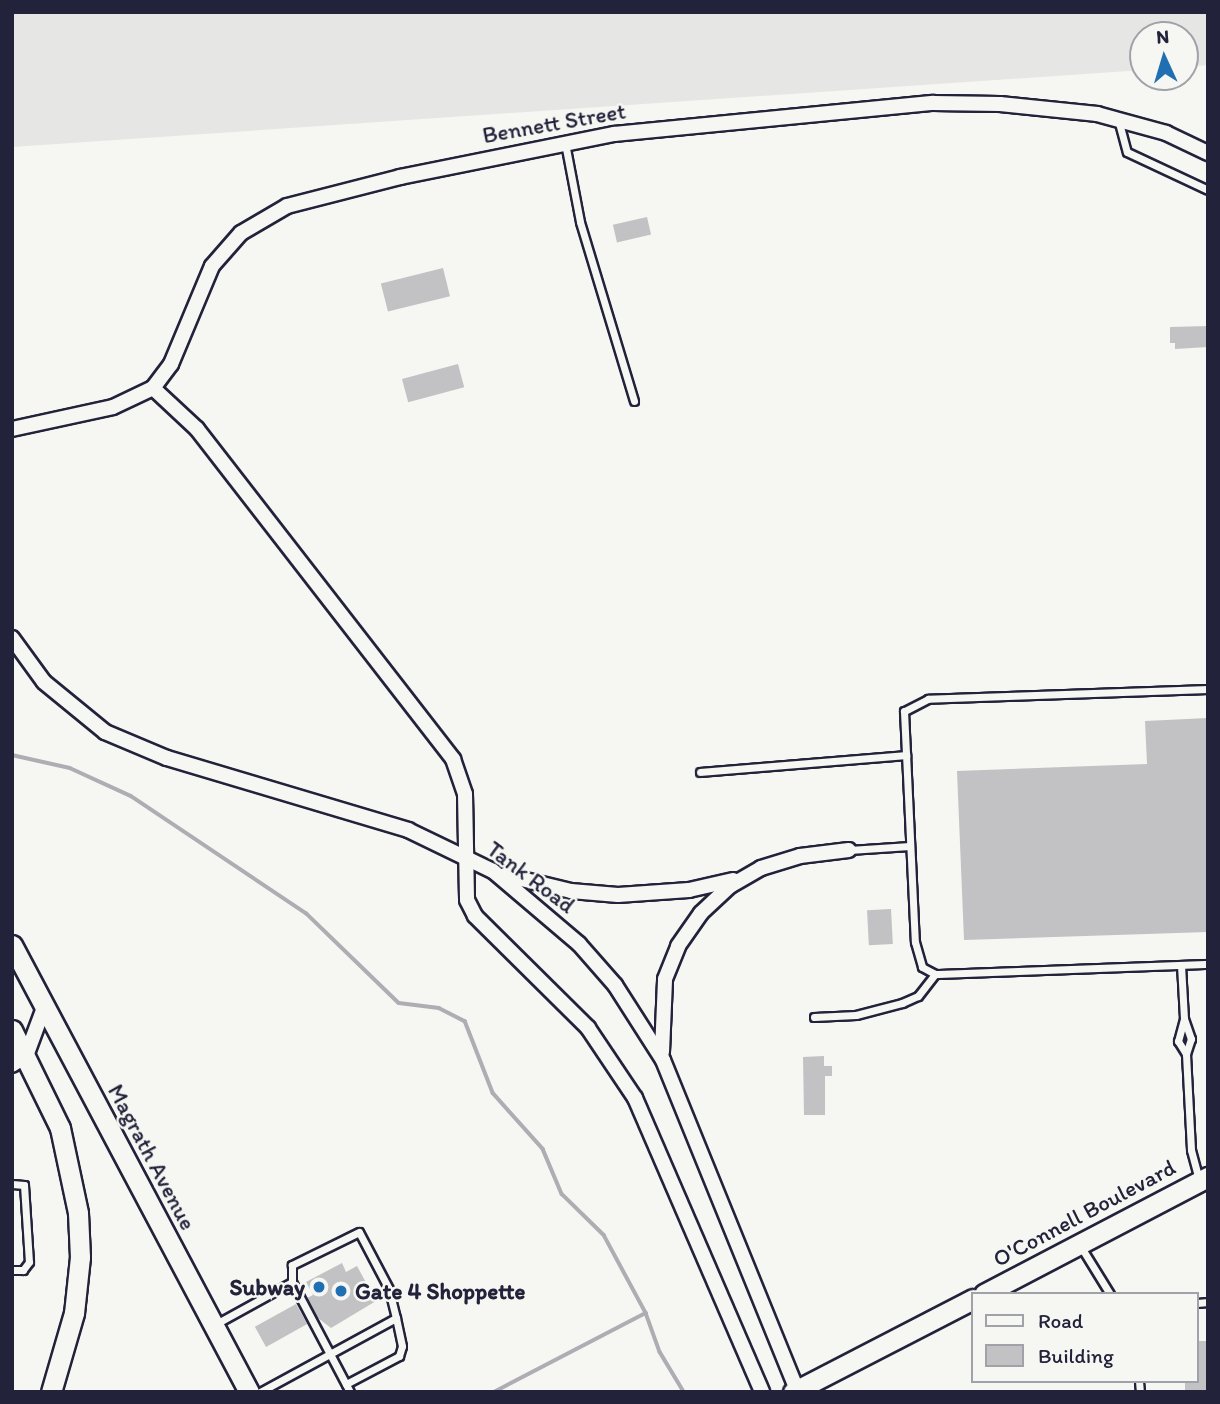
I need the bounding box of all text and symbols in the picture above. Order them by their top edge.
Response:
north arrow [1129,21,1199,91]
text: N [1155,25,1170,48]
street label: Bennett Street [481,97,627,149]
street label: Tank Road [482,835,580,919]
street label: Magrath Avenue [102,1080,202,1234]
street label: O'Connell Boulevard [988,1153,1180,1273]
place label: Subway [230,1273,305,1301]
place label: Gate 4 Shoppette [355,1277,525,1305]
marker: Subway [311,1279,327,1295]
marker: Gate 4 Shoppette [333,1283,349,1299]
legend [972,1292,1199,1383]
text: Road [1038,1308,1083,1333]
text: Building [1038,1343,1114,1368]

